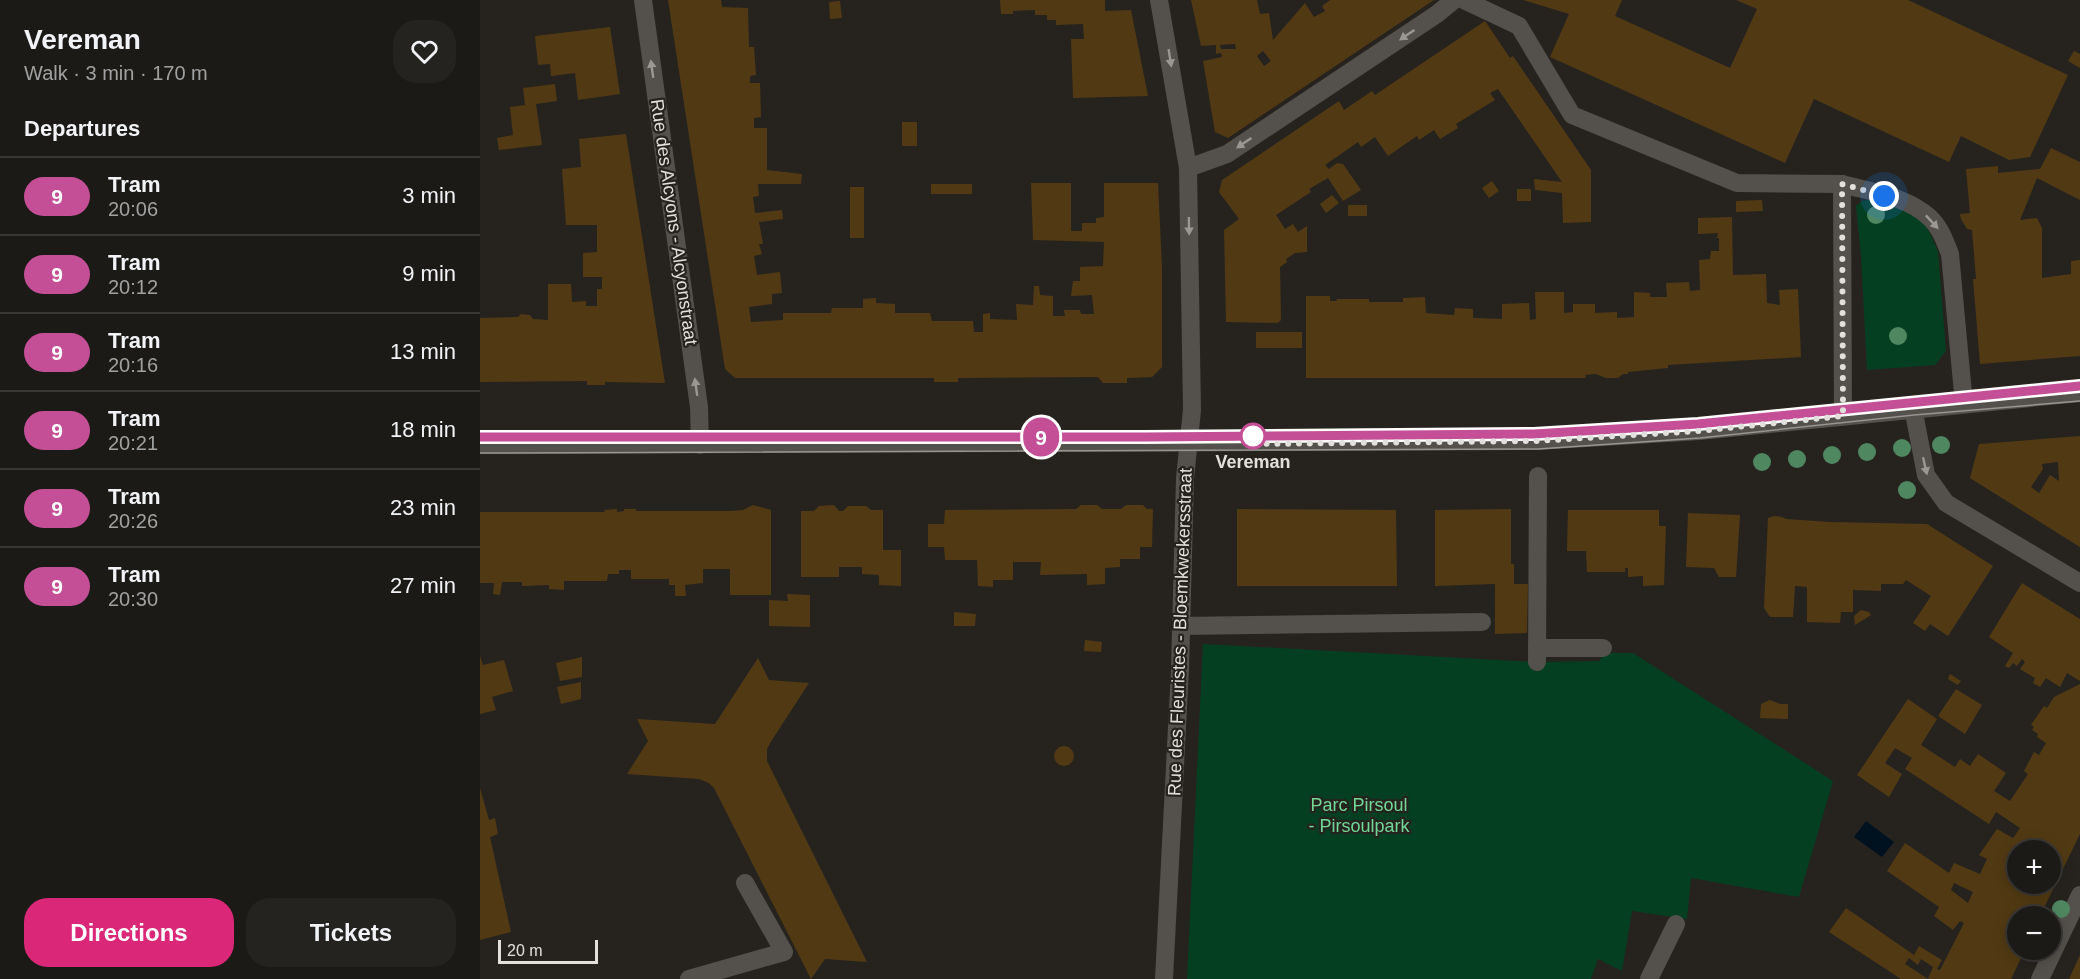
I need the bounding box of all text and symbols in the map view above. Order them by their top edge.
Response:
button: heart [393,20,456,83]
text: Vereman [24,24,141,55]
one-way arrow [1399,29,1415,40]
one-way arrow [1165,48,1174,67]
one-way arrow [648,59,657,78]
text: Walk · 3 min · 170 m [24,62,208,84]
street label: Rue des Alcyons - Alcyonstraat [647,98,701,346]
text: Departures [24,116,140,141]
one-way arrow [1237,137,1253,149]
text: Tram [108,172,161,197]
your location [1869,181,1899,211]
text: 3 min [402,183,456,208]
text: 9 [51,185,63,208]
text: 20:06 [108,198,158,220]
one-way arrow [1925,214,1939,229]
one-way arrow [1184,217,1194,236]
text: Tram [108,250,161,275]
text: 9 min [402,261,456,286]
text: 9 [51,263,63,286]
text: 20:12 [108,276,158,298]
text: Tram [108,328,161,353]
text: 13 min [390,339,456,364]
text: 9 [51,341,63,364]
text: 20:16 [108,354,158,376]
one-way arrow [692,377,701,396]
text: Tram [108,406,161,431]
text: 18 min [390,417,456,442]
line badge: 9 [1022,418,1060,456]
text: 9 [51,419,63,442]
marker: Vereman [1240,423,1266,449]
text: 9 [1035,426,1047,449]
text: 20:21 [108,432,158,454]
place label: Vereman [1215,452,1291,472]
one-way arrow [1920,456,1930,475]
street label: Rue des Fleuristes - Bloemkwekersstraat [1164,468,1196,796]
text: Tram [108,484,161,509]
text: 23 min [390,495,456,520]
text: 9 [51,497,63,520]
text: 20:26 [108,510,158,532]
text: Tram [108,562,161,587]
text: 27 min [390,573,456,598]
text: 9 [51,575,63,598]
text: 20:30 [108,588,158,610]
park label: Parc Pirsoul - Pirsoulpark [1308,795,1411,836]
map controls [2007,840,2061,960]
button: + [2007,840,2061,894]
button: Directions [24,898,234,967]
button: Tickets [246,898,456,967]
button: − [2007,906,2061,960]
scale bar [498,937,598,964]
text: 20 m [507,942,543,959]

